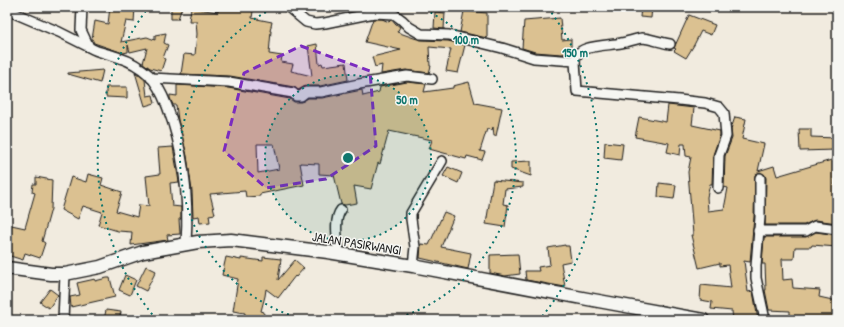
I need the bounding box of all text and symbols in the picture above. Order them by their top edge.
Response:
text: 100 m [453,31,479,48]
text: 150 m [562,44,588,61]
text: 50 m [396,91,418,108]
centre of rings [341,151,355,165]
street label: JALAN PASIRWANGI [311,227,403,259]

